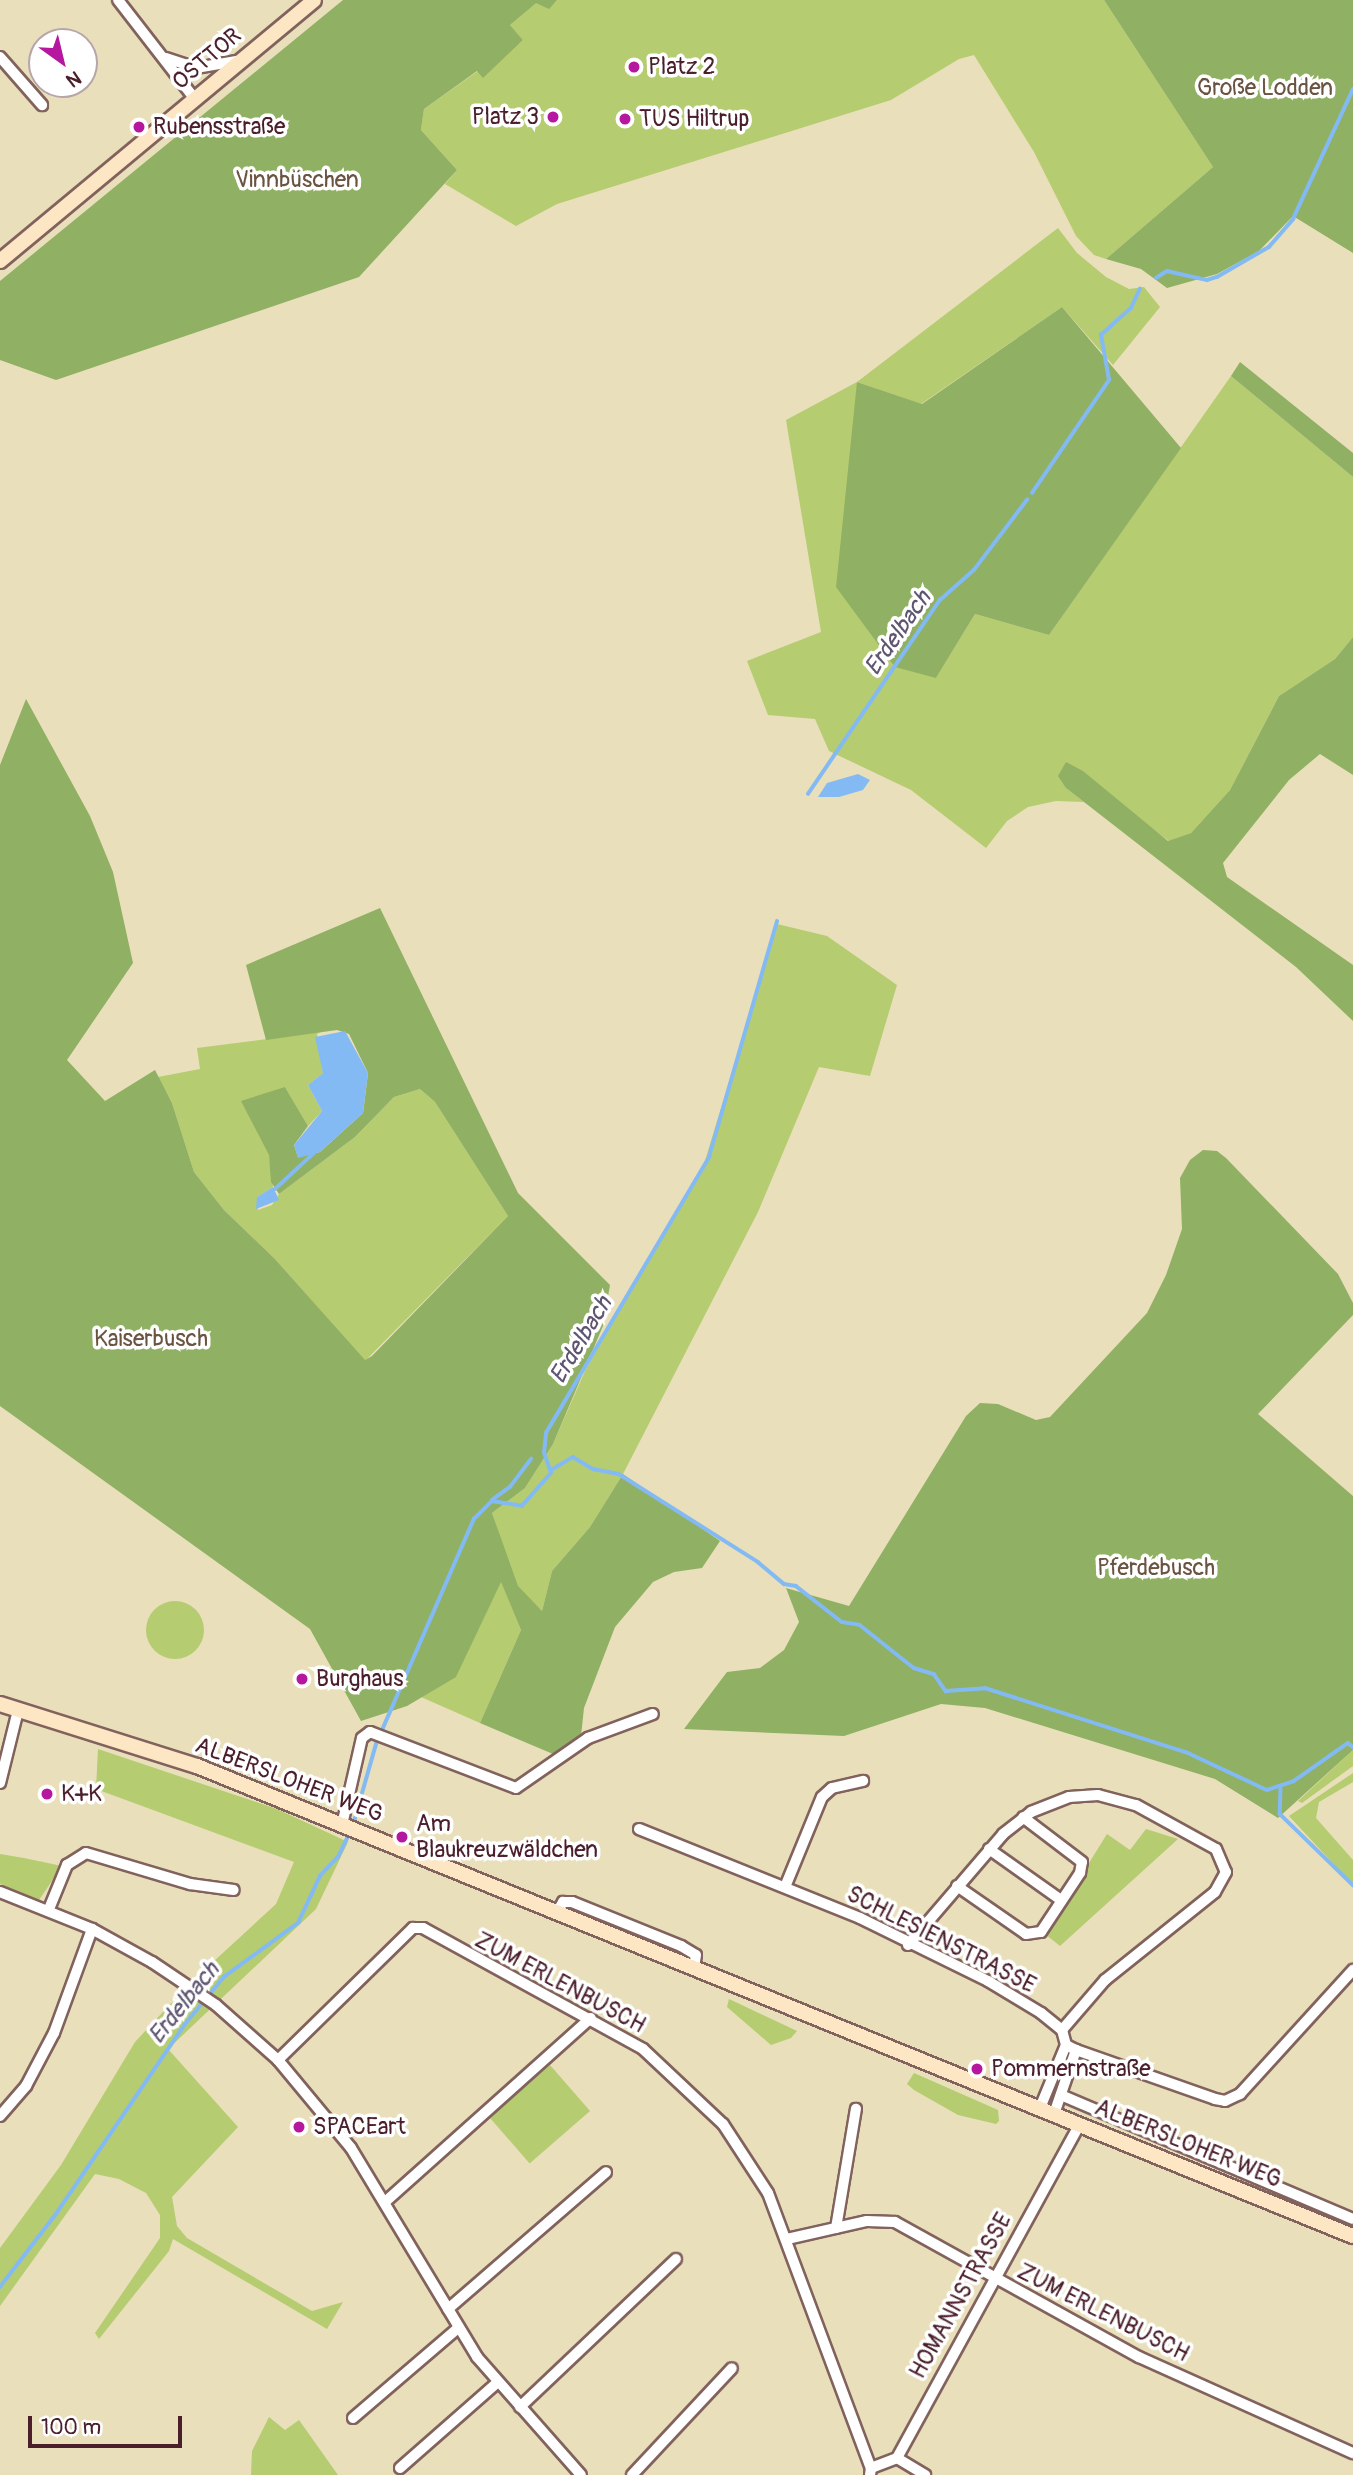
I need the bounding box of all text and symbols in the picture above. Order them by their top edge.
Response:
street label: OSTTOR [167,22,247,96]
north arrow [28,28,98,98]
place label: Platz 2 [648,53,715,81]
marker: Platz 2 [626,59,642,75]
text: N [62,65,86,92]
park label: Große Lodden [1197,74,1333,102]
place label: Platz 3 [472,103,539,131]
place label: TUS Hiltrup [639,105,749,133]
marker: Platz 3 [545,109,561,125]
marker: TUS Hiltrup [617,111,633,127]
place label: Rubensstraße [153,113,285,141]
marker: Rubensstraße [131,119,147,135]
park label: Vinnbüschen [235,166,359,194]
water label: Erdelbach [859,585,937,681]
water label: Erdelbach [544,1291,618,1389]
park label: Kaiserbusch [94,1325,208,1353]
park label: Pferdebusch [1097,1554,1215,1582]
place label: Burghaus [316,1665,403,1693]
marker: Burghaus [294,1671,310,1687]
street label: ALBERSLOHER WEG [191,1731,387,1829]
place label: K+K [61,1780,102,1808]
marker: K+K [39,1786,55,1802]
place label: Am Blaukreuzwäldchen [416,1810,598,1864]
marker: Am Blaukreuzwäldchen [394,1829,410,1845]
street label: SCHLESIENSTRASSE [842,1880,1040,2000]
street label: ZUM ERLENBUSCH [470,1926,650,2040]
water label: Erdelbach [142,1956,226,2050]
place label: Pommernstraße [991,2055,1151,2083]
marker: Pommernstraße [969,2061,985,2077]
street label: ALBERSLOHER WEG [1091,2094,1285,2194]
place label: SPACEart [313,2113,406,2141]
marker: SPACEart [291,2119,307,2135]
street label: HOMANNSTRASSE [904,2208,1018,2384]
street label: ZUM ERLENBUSCH [1012,2258,1194,2368]
scale bar [32,2402,186,2446]
text: 100 m [41,2414,101,2441]

